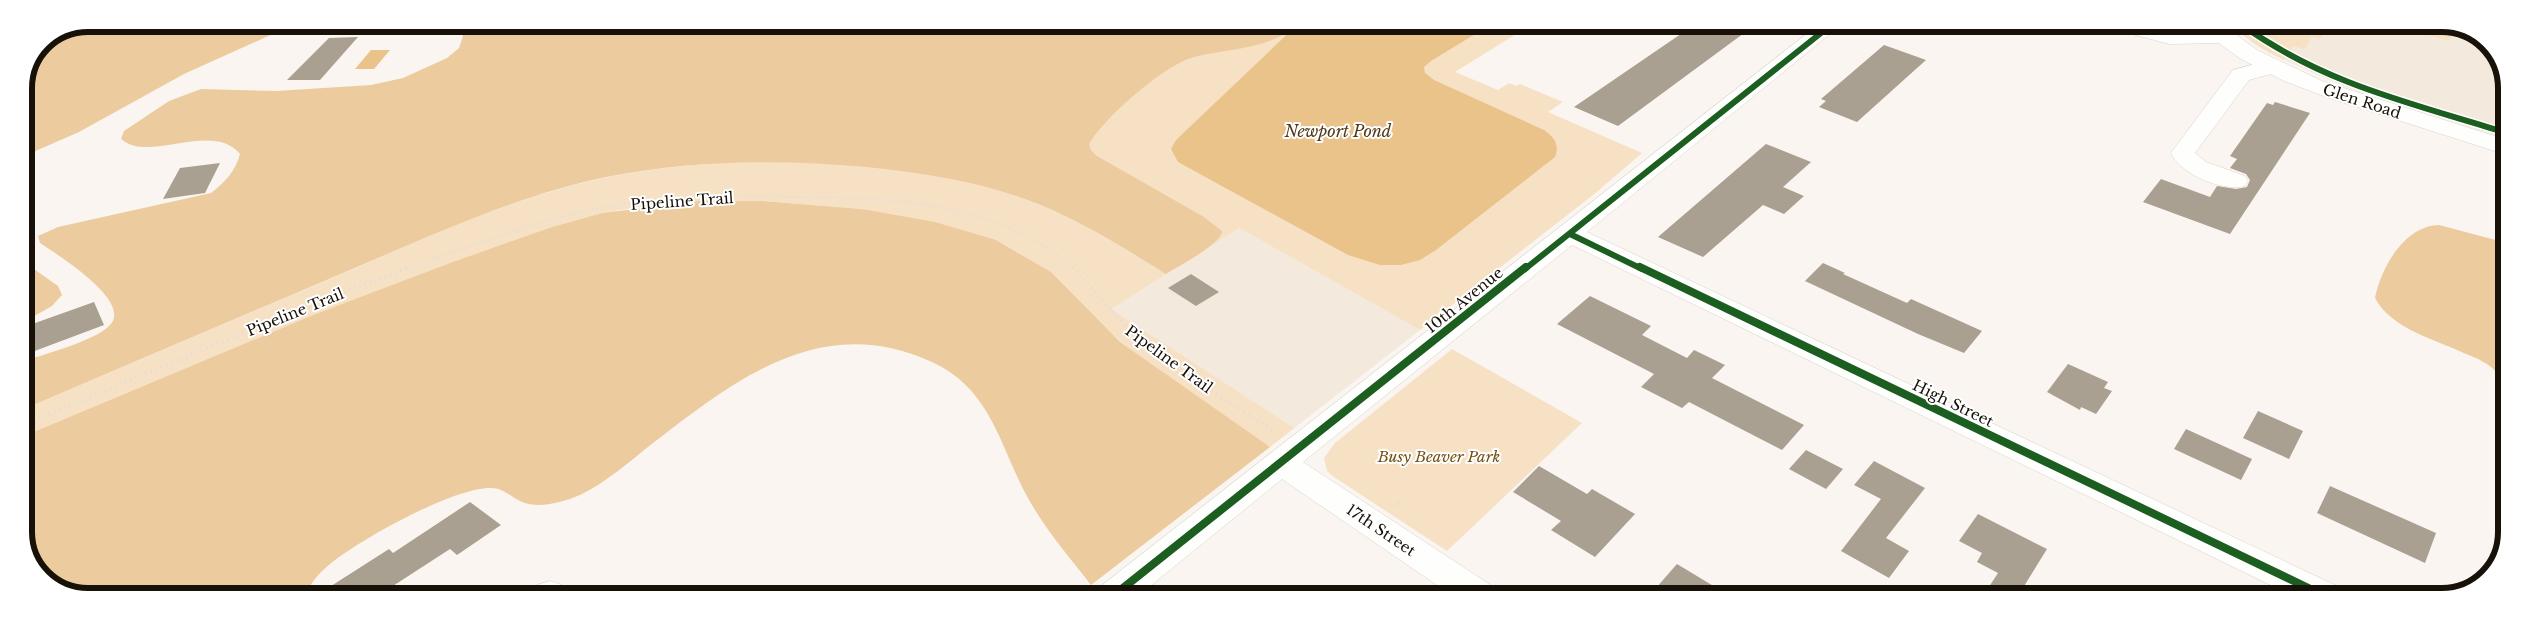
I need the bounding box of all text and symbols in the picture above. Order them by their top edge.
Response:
street label: Glen Road [2321,79,2403,123]
water label: Newport Pond [1284,121,1392,141]
street label: Pipeline Trail [630,188,734,214]
street label: 10th Avenue [1421,263,1507,337]
street label: Pipeline Trail [244,284,347,340]
street label: Pipeline Trail [1122,321,1216,397]
street label: High Street [1909,375,1997,431]
park label: Busy Beaver Park [1377,447,1500,466]
street label: 17th Street [1343,500,1420,560]

